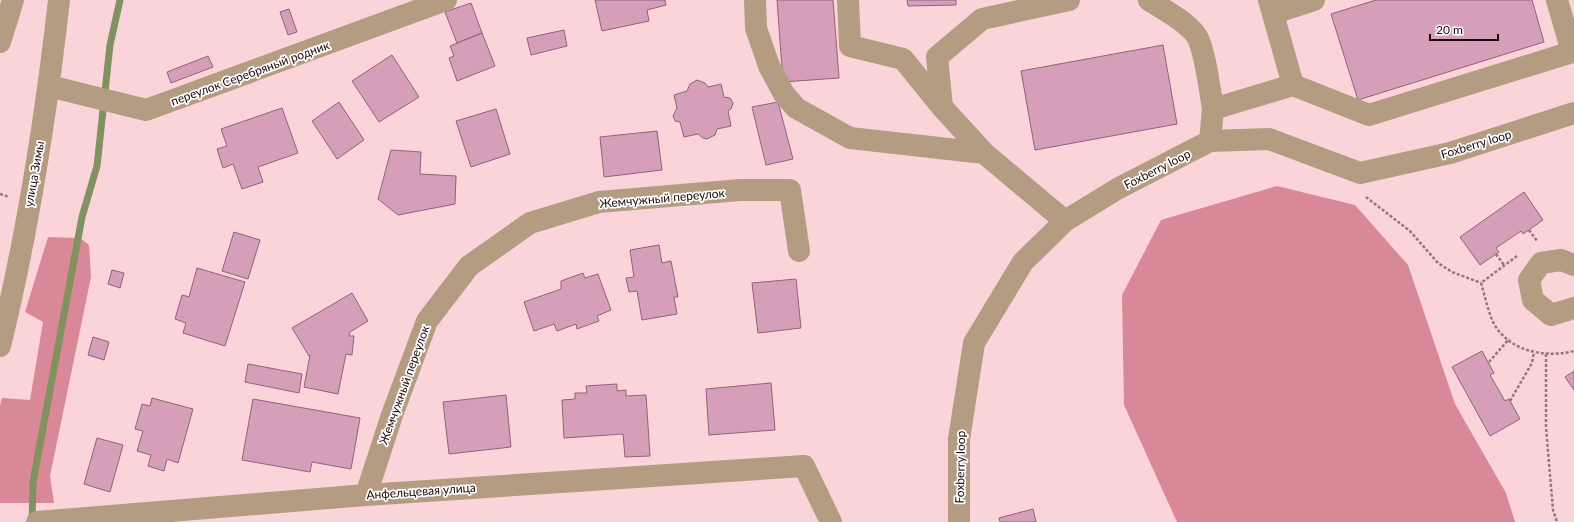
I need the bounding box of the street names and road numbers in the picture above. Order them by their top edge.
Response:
street label: переулок Серебряный родник [169,37,332,109]
street label: Foxberry loop [1439,126,1513,162]
street label: улица Зимы [21,140,47,208]
street label: Foxberry loop [1121,146,1193,192]
street label: Жемчужный переулок [599,185,726,211]
street label: Жемчужный переулок [375,323,433,447]
street label: Foxberry loop [952,430,968,503]
street label: Анфельцевая улица [366,480,476,502]

